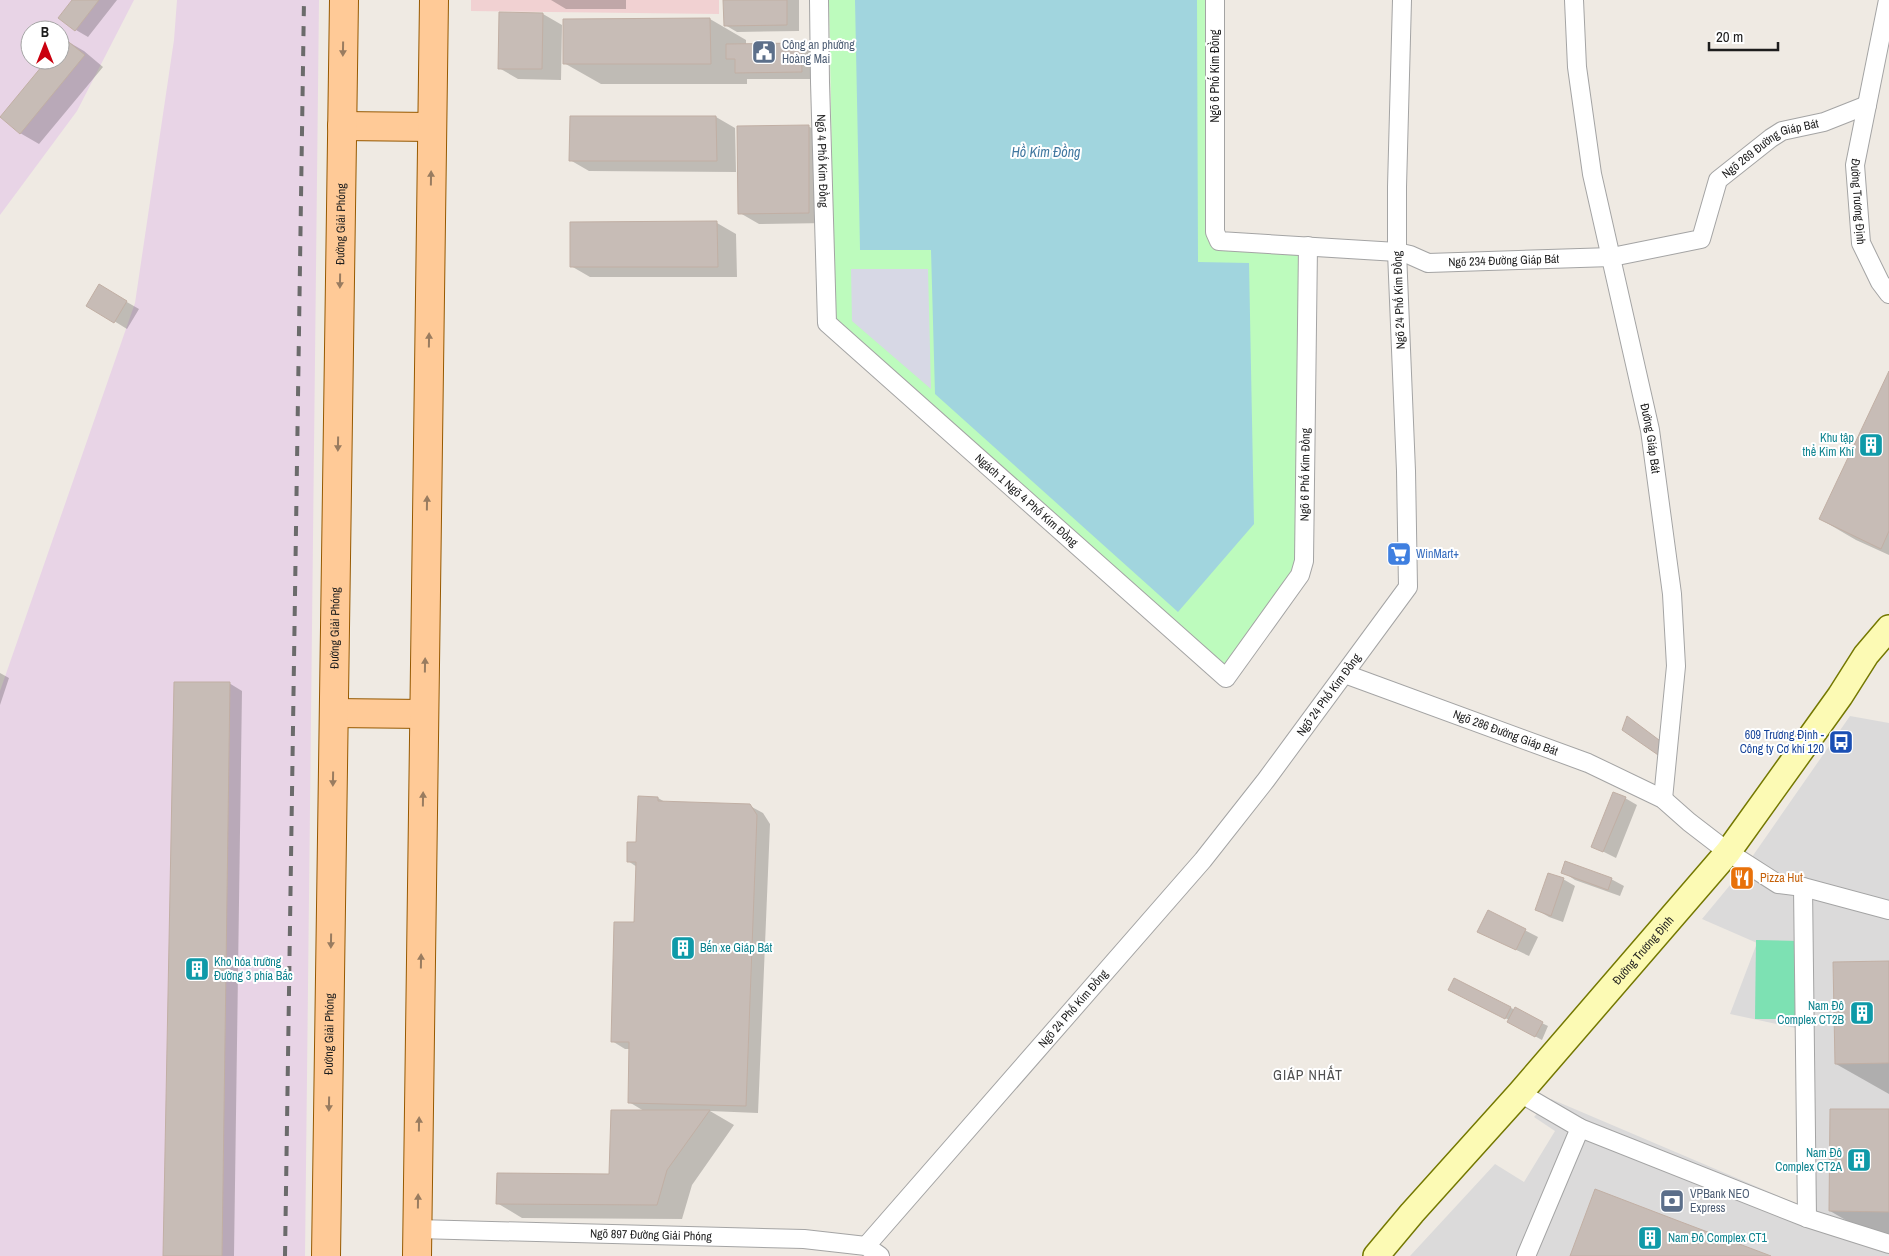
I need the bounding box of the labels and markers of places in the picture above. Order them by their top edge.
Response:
place label: Công an phường Hoàng Mai [782,37,855,67]
public building icon: Công an phường Hoàng Mai [751,39,777,65]
place label: Khu tập thể Kim Khí [1803,430,1854,460]
building icon: Khu tập thể Kim Khí [1858,432,1884,458]
supermarket icon: WinMart+ [1386,541,1412,567]
place label: WinMart+ [1416,546,1459,562]
place label: 609 Trương Định - Công ty Cơ khí 120 [1740,727,1825,757]
bus stop icon: 609 Trương Định - Công ty Cơ khí 120 [1828,729,1854,755]
restaurant icon: Pizza Hut [1729,865,1755,891]
place label: Pizza Hut [1760,870,1803,886]
building icon: Bến xe Giáp Bát [670,935,696,961]
place label: Bến xe Giáp Bát [700,940,772,956]
place label: Kho hóa trường Đường 3 phía Bắc [214,954,293,984]
building icon: Kho hóa trường Đường 3 phía Bắc [184,956,210,982]
place label: Nam Đô Complex CT2B [1777,998,1844,1028]
building icon: Nam Đô Complex CT2B [1849,1000,1875,1026]
place label: Nam Đô Complex CT2A [1775,1145,1842,1175]
building icon: Nam Đô Complex CT2A [1846,1147,1872,1173]
place label: VPBank NEO Express [1690,1186,1750,1216]
bank icon: VPBank NEO Express [1659,1188,1685,1214]
building icon: Nam Đô Complex CT1 [1637,1225,1663,1251]
place label: Nam Đô Complex CT1 [1668,1230,1767,1246]

